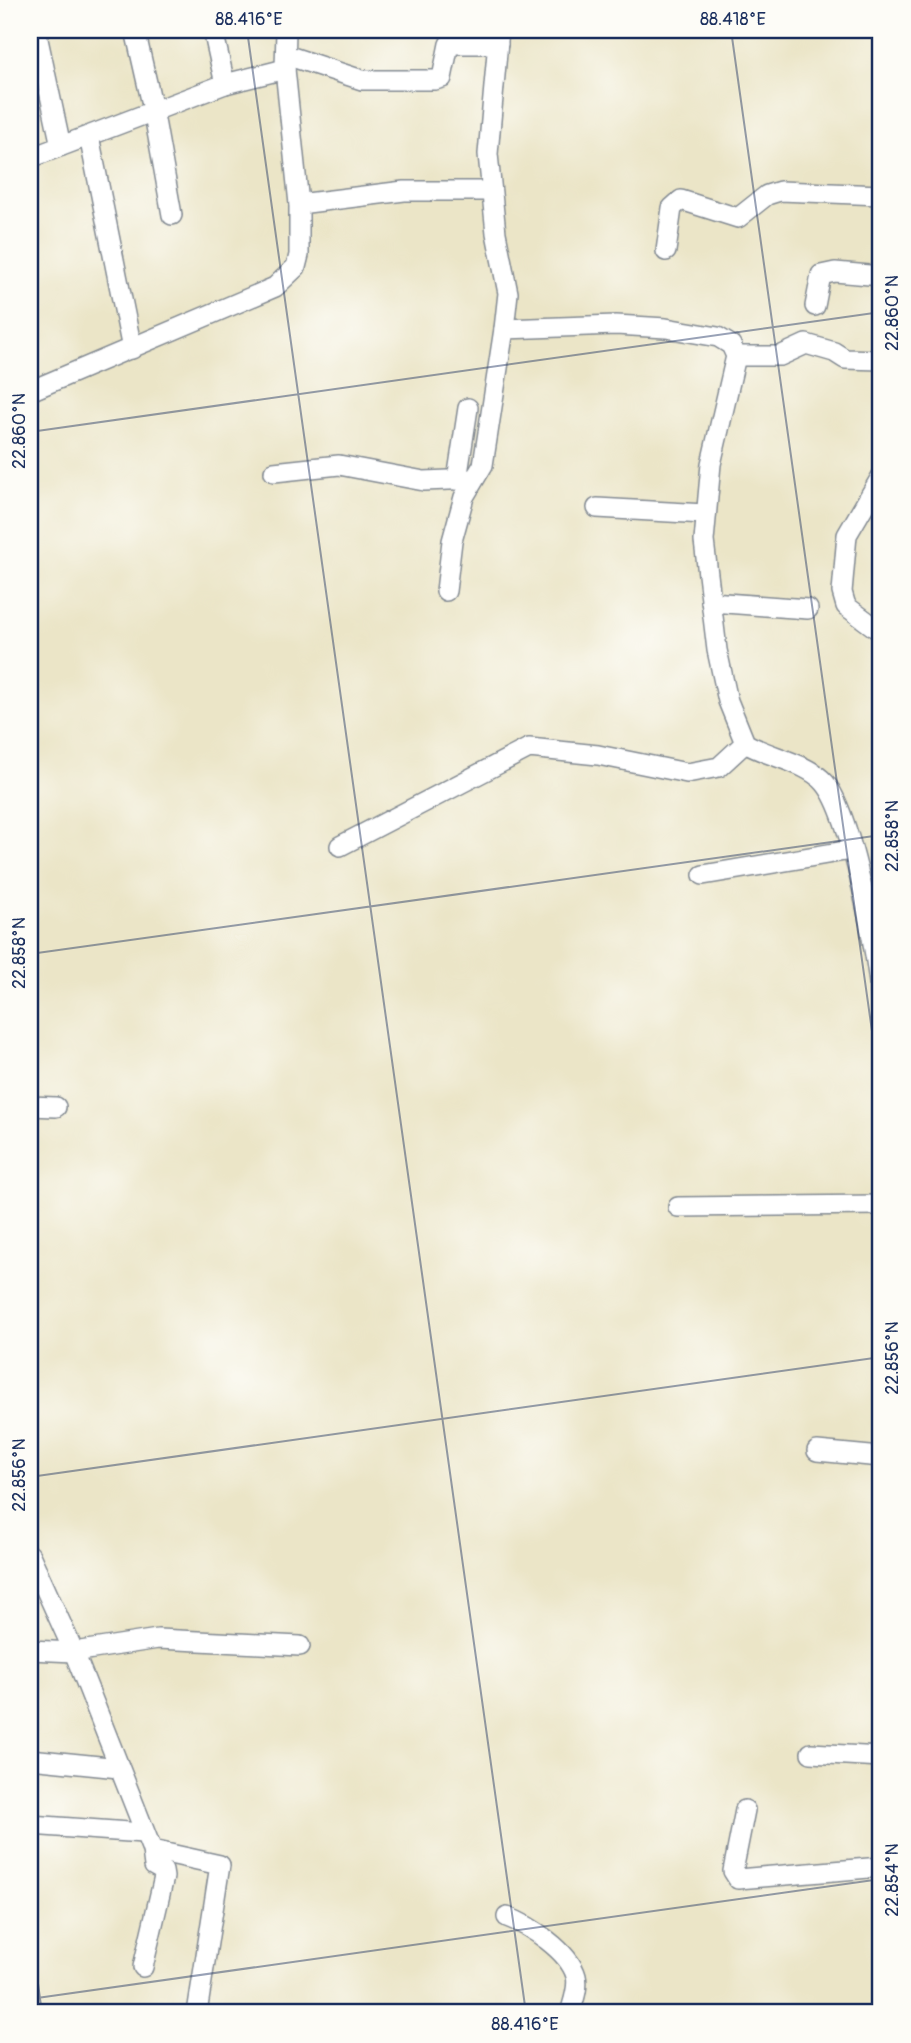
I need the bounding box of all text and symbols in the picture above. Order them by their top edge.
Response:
text: 88.416°E [215,8,283,31]
text: 88.418°E [700,8,766,31]
text: 22.860°N [881,275,904,351]
text: 22.860°N [8,393,31,469]
text: 22.858°N [881,800,904,872]
text: 22.858°N [8,917,31,989]
text: 22.856°N [881,1321,904,1395]
text: 22.856°N [8,1438,31,1512]
text: 22.854°N [881,1843,904,1917]
text: 88.416°E [491,2013,559,2036]

